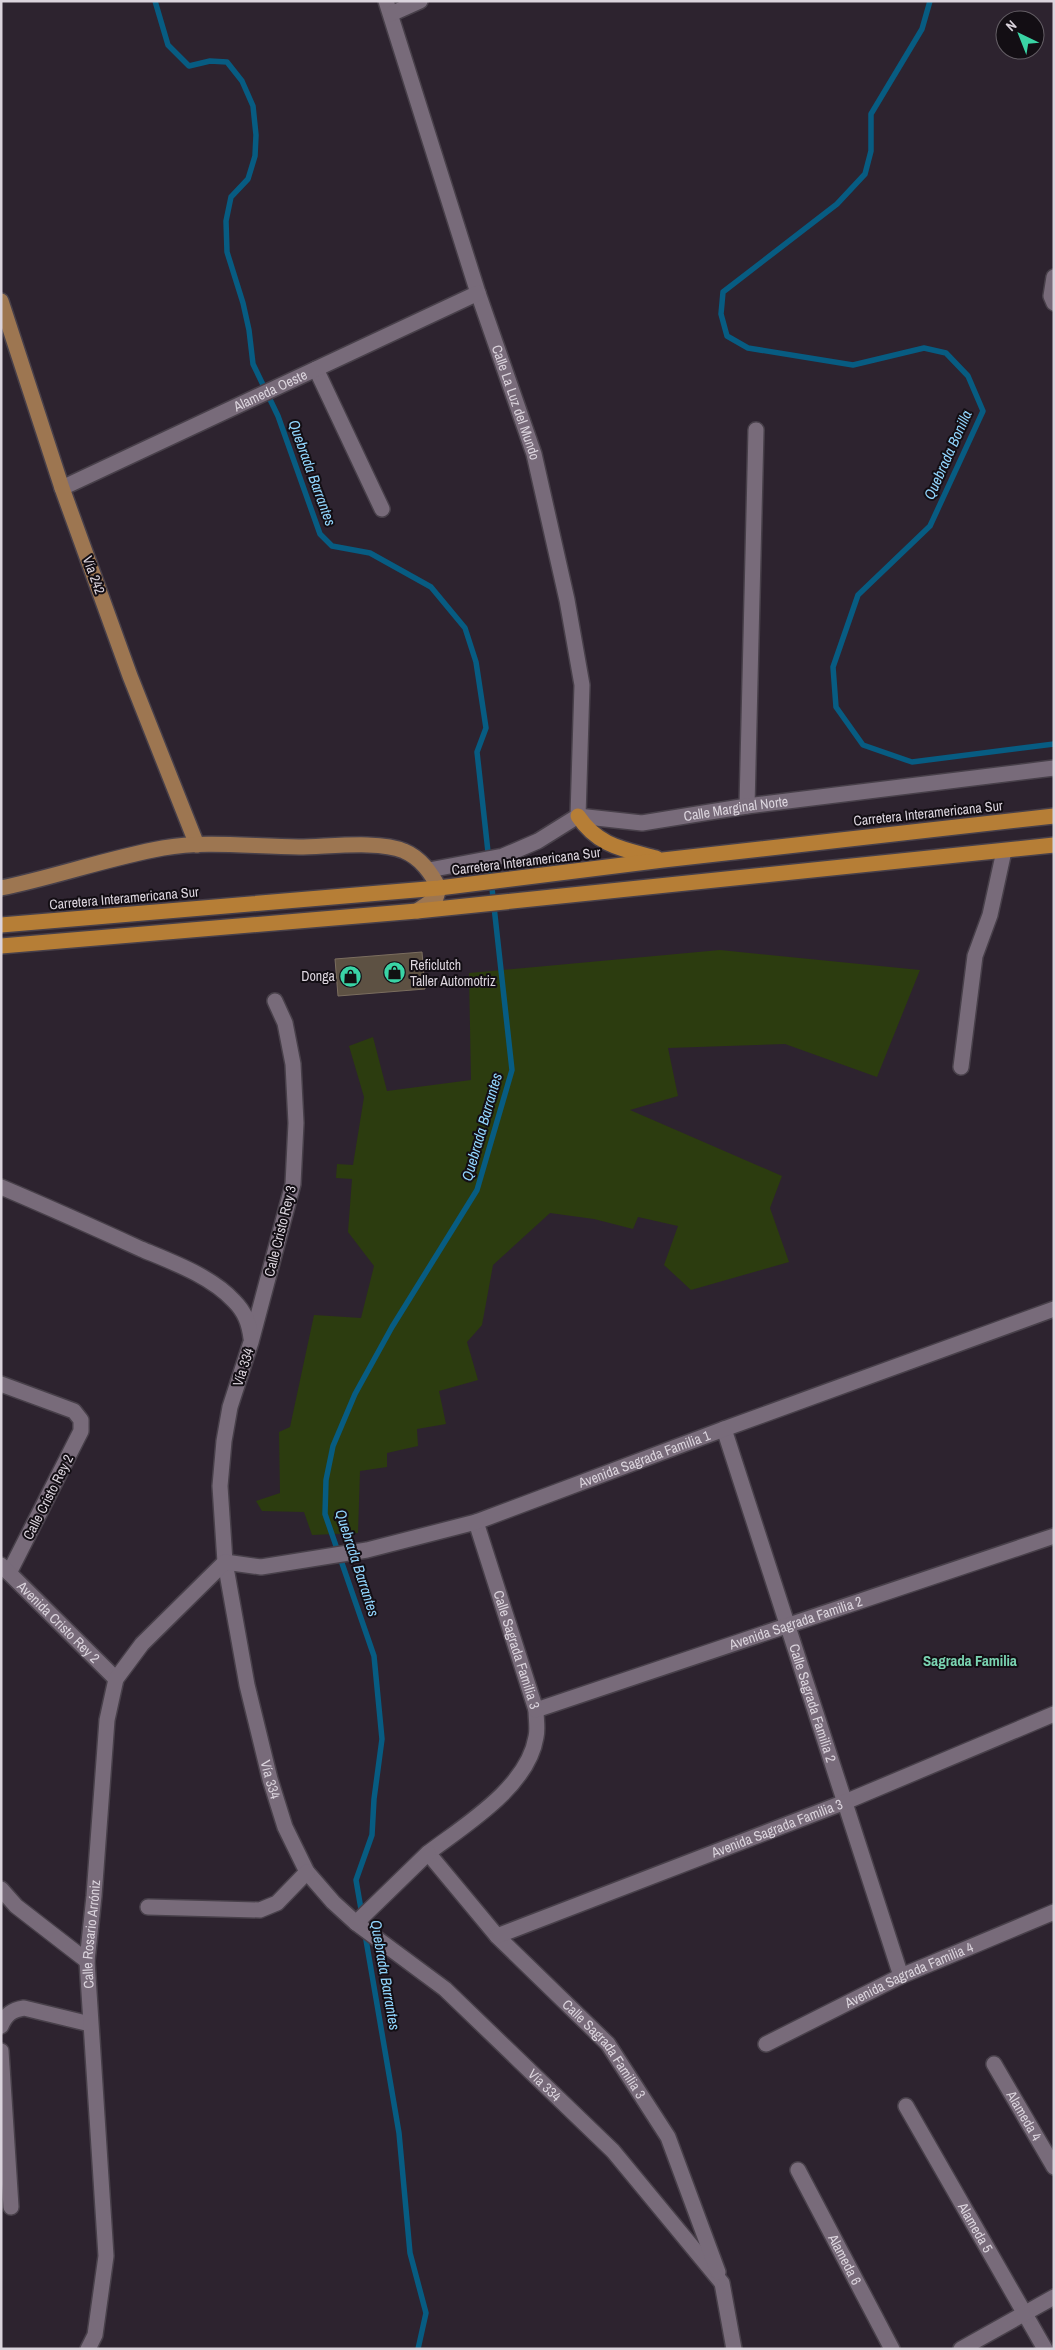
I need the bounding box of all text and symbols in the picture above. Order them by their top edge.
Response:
north arrow [995,10,1045,60]
text: N [1002,16,1020,35]
street label: Calle La Luz del Mundo [488,342,544,462]
street label: Alameda Oeste [230,365,310,416]
water label: Quebrada Bonilla [918,407,977,503]
water label: Quebrada Barrantes [284,417,341,529]
street label: Vía 242 [79,553,109,597]
street label: Calle Marginal Norte [682,792,789,825]
street label: Carretera Interamericana Sur [852,796,1004,830]
street label: Carretera Interamericana Sur [450,843,602,879]
street label: Carretera Interamericana Sur [49,882,200,914]
place label: Reficlutch Taller Automotriz [410,956,496,990]
shop icon: Reficlutch Taller Automotriz [382,961,406,985]
shop icon: Donga [339,964,363,988]
place label: Donga [301,967,336,985]
water label: Quebrada Barrantes [456,1070,507,1183]
street label: Calle Cristo Rey 3 [260,1184,300,1278]
street label: Vía 334 [228,1345,258,1389]
street label: Avenida Sagrada Familia 1 [575,1426,713,1492]
street label: Calle Cristo Rey 2 [19,1451,77,1543]
water label: Quebrada Barrantes [330,1507,385,1619]
street label: Avenida Cristo Rey 2 [13,1577,104,1667]
street label: Calle Sagrada Familia 3 [489,1588,544,1711]
street label: Avenida Sagrada Familia 2 [726,1592,865,1654]
street label: Calle Sagrada Familia 2 [785,1642,840,1765]
district label: Sagrada Familia [923,1650,1017,1671]
street label: Vía 334 [257,1758,285,1802]
street label: Avenida Sagrada Familia 3 [708,1795,845,1862]
street label: Calle Rosario Arróniz [78,1879,104,1989]
water label: Quebrada Barrantes [365,1918,406,2032]
street label: Avenida Sagrada Familia 4 [841,1938,976,2012]
street label: Calle Sagrada Familia 3 [559,1996,650,2102]
street label: Vía 334 [524,2065,566,2106]
street label: Alameda 4 [1002,2087,1046,2145]
street label: Alameda 5 [954,2198,997,2256]
street label: Alameda 6 [824,2230,866,2288]

